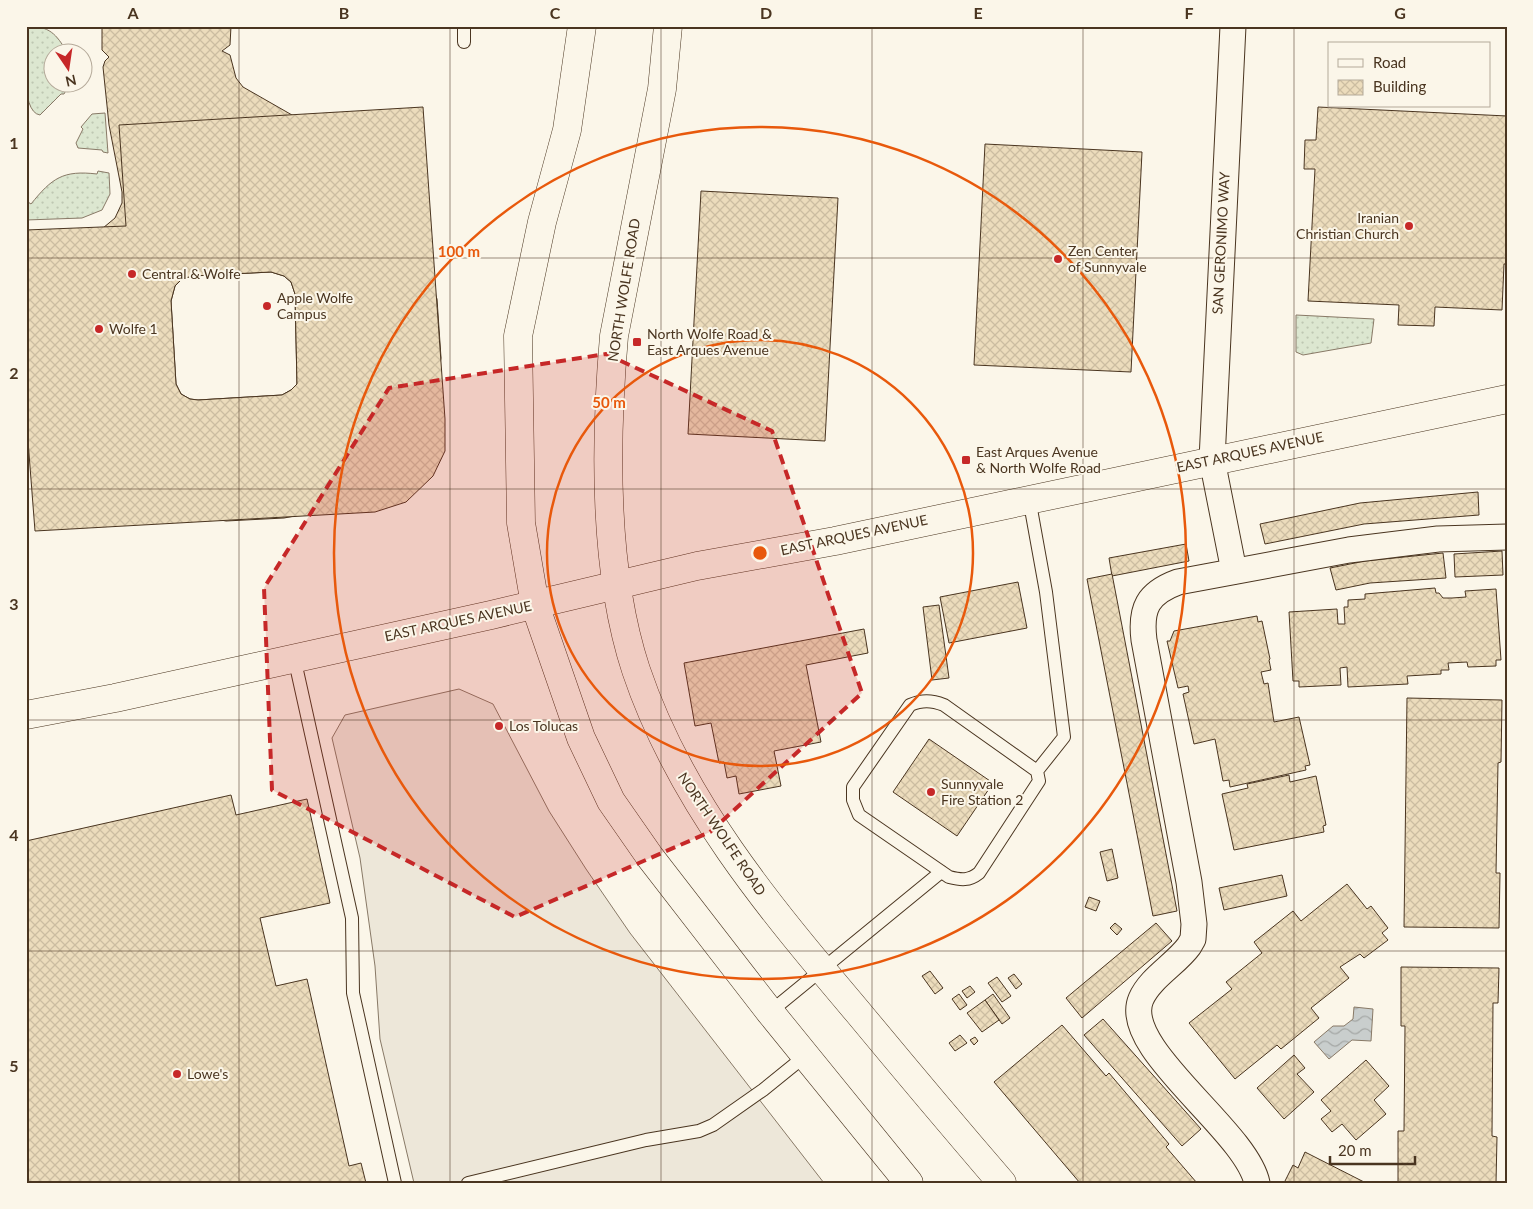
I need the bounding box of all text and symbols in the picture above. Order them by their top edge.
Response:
text: A [126,3,139,22]
text: B [339,3,349,22]
text: C [550,3,561,22]
text: D [760,3,772,22]
text: E [973,3,983,22]
text: F [1184,3,1194,22]
text: G [1394,3,1406,22]
north arrow [42,42,92,92]
legend [1328,42,1490,108]
text: Road [1373,53,1406,71]
text: N [64,72,78,91]
text: Building [1373,77,1426,95]
text: 1 [9,133,19,152]
street label: SAN GERONIMO WAY [1208,171,1233,315]
place label: Iranian Christian Church [1296,209,1399,242]
street label: NORTH WOLFE ROAD [604,217,643,363]
marker: Iranian Christian Church [1403,220,1415,232]
text: 100 m [438,242,480,260]
place label: Zen Center of Sunnyvale [1068,242,1147,275]
marker: Zen Center of Sunnyvale [1052,253,1064,265]
place label: Central & Wolfe [142,265,241,282]
marker: Central & Wolfe [126,268,138,280]
place label: Apple Wolfe Campus [277,289,353,322]
marker: Apple Wolfe Campus [261,300,273,312]
place label: Wolfe 1 [109,320,158,337]
marker: Wolfe 1 [93,323,105,335]
place label: North Wolfe Road & East Arques Avenue [647,325,772,358]
marker: North Wolfe Road & East Arques Avenue [631,336,643,348]
text: 2 [9,363,19,382]
text: 50 m [592,393,626,411]
street label: EAST ARQUES AVENUE [1175,428,1325,475]
place label: East Arques Avenue & North Wolfe Road [976,443,1101,476]
marker: East Arques Avenue & North Wolfe Road [960,454,972,466]
street label: EAST ARQUES AVENUE [779,511,929,558]
centre of rings [751,544,769,562]
text: 3 [9,594,19,613]
street label: EAST ARQUES AVENUE [383,597,533,644]
place label: Los Tolucas [509,717,578,734]
marker: Los Tolucas [493,720,505,732]
street label: NORTH WOLFE ROAD [675,769,770,898]
place label: Sunnyvale Fire Station 2 [941,775,1023,808]
marker: Sunnyvale Fire Station 2 [925,786,937,798]
text: 4 [9,825,19,844]
text: 5 [9,1056,19,1075]
place label: Lowe's [187,1065,228,1082]
marker: Lowe's [171,1068,183,1080]
scale bar [1330,1134,1416,1166]
text: 20 m [1338,1141,1372,1159]

